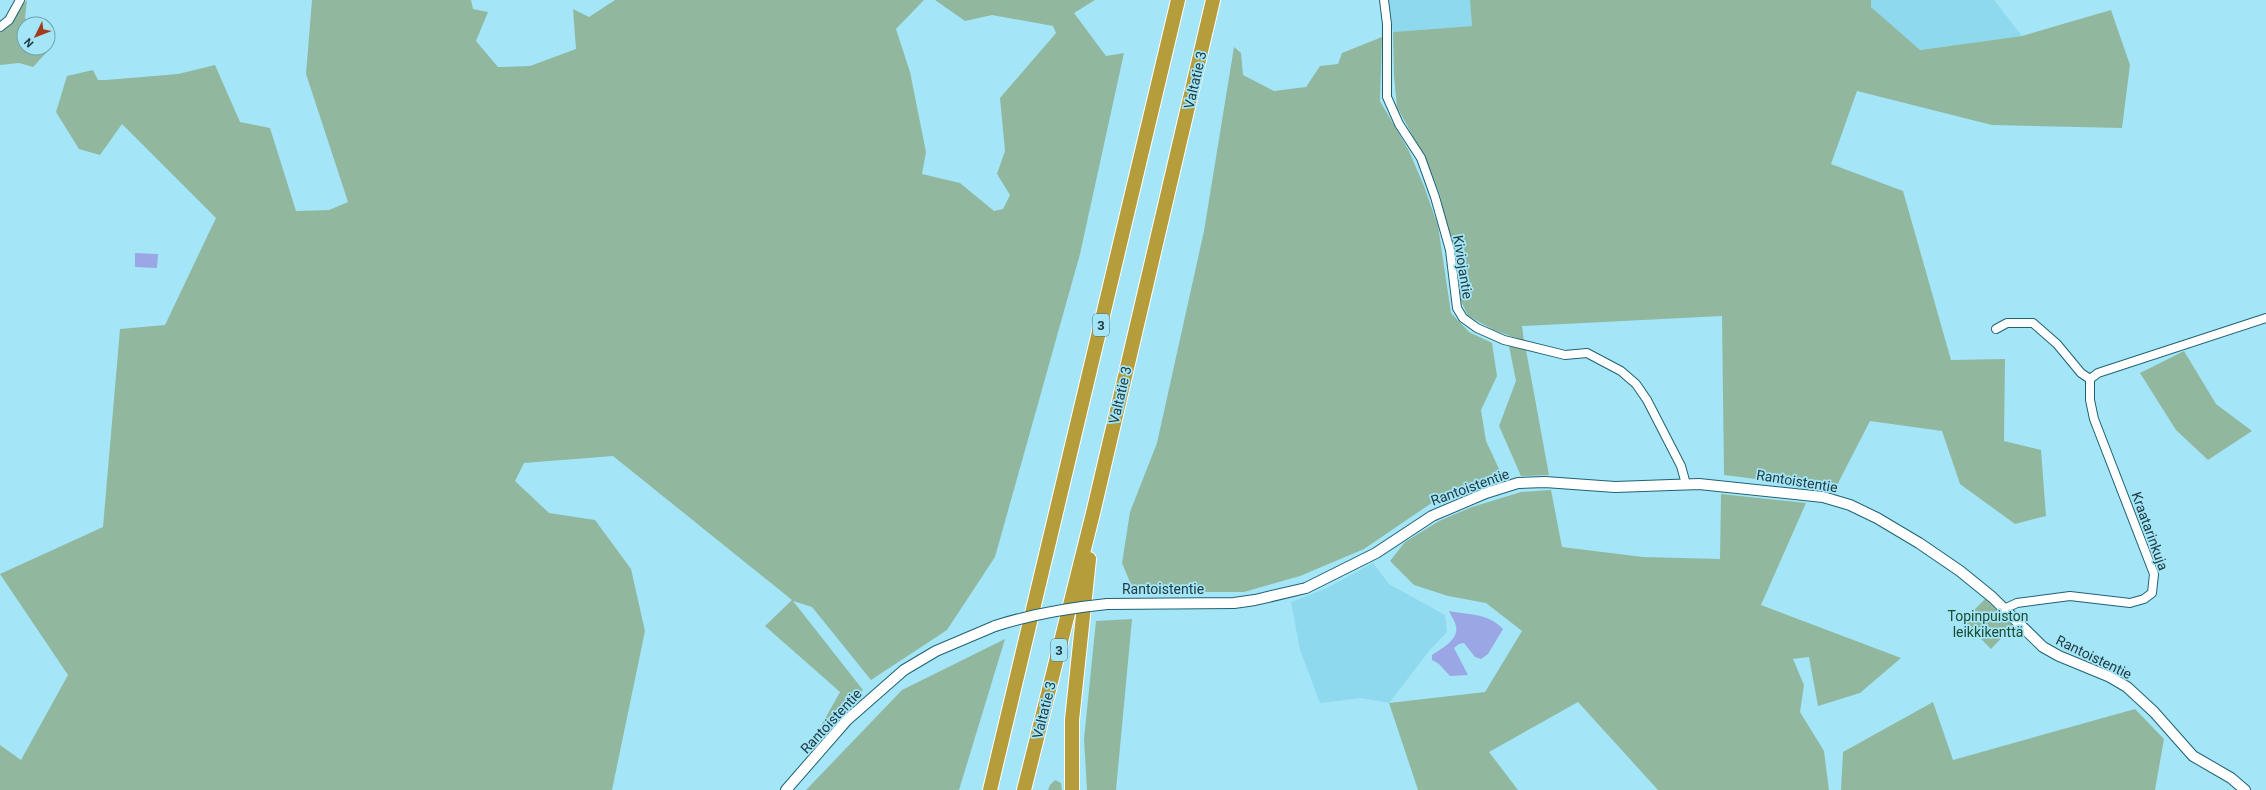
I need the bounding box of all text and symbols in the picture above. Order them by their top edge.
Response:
north arrow [16,16,56,56]
text: N [21,35,36,50]
street label: Valtatie 3 [1181,50,1209,110]
street label: Kiviojantie [1450,234,1476,300]
road number: 3 [1093,314,1109,336]
street label: Valtatie 3 [1106,365,1134,425]
street label: Rantoistentie [1429,465,1511,509]
street label: Rantoistentie [1755,467,1839,495]
street label: Kraatarinkuja [2128,490,2172,572]
street label: Rantoistentie [1122,581,1204,597]
park label: Topinpuiston leikkikenttä [1947,608,2029,640]
street label: Rantoistentie [2054,632,2134,682]
road number: 3 [1051,639,1067,661]
street label: Valtatie 3 [1029,680,1059,740]
street label: Rantoistentie [797,685,865,757]

